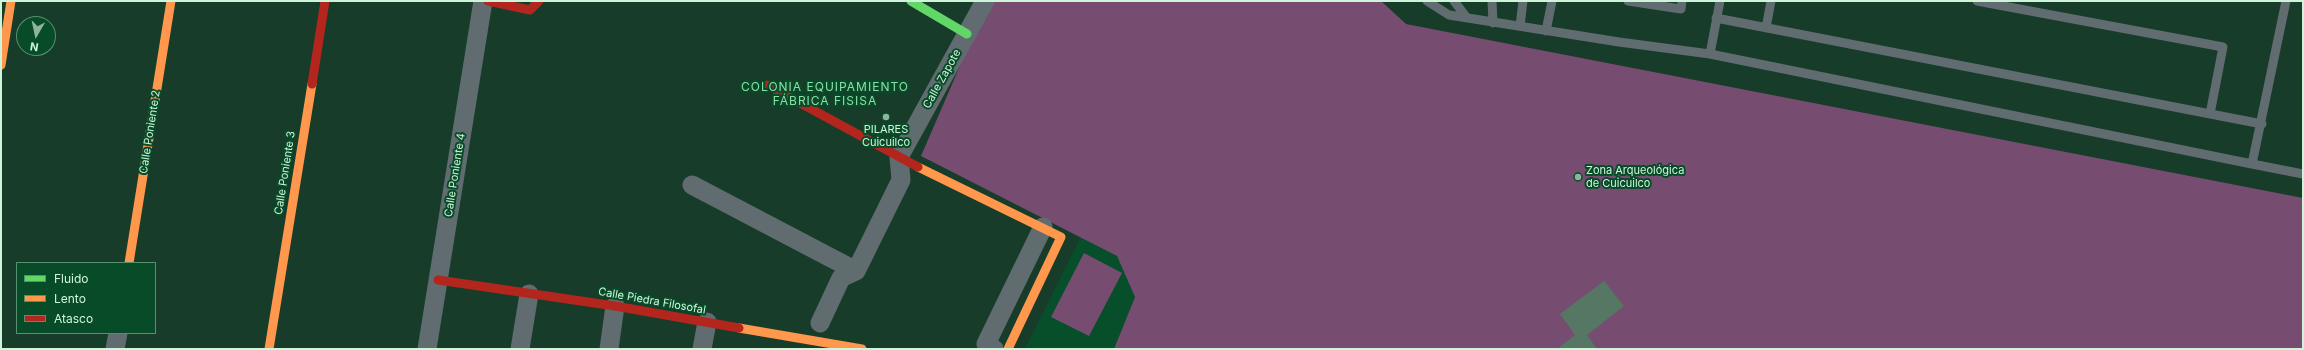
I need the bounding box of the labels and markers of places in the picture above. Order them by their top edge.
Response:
marker: PILARES Cuicuilco [881,112,891,122]
place label: PILARES Cuicuilco [862,123,910,149]
place label: Zona Arqueológica de Cuicuilco [1586,164,1684,190]
marker: Zona Arqueológica de Cuicuilco [1573,172,1583,182]

